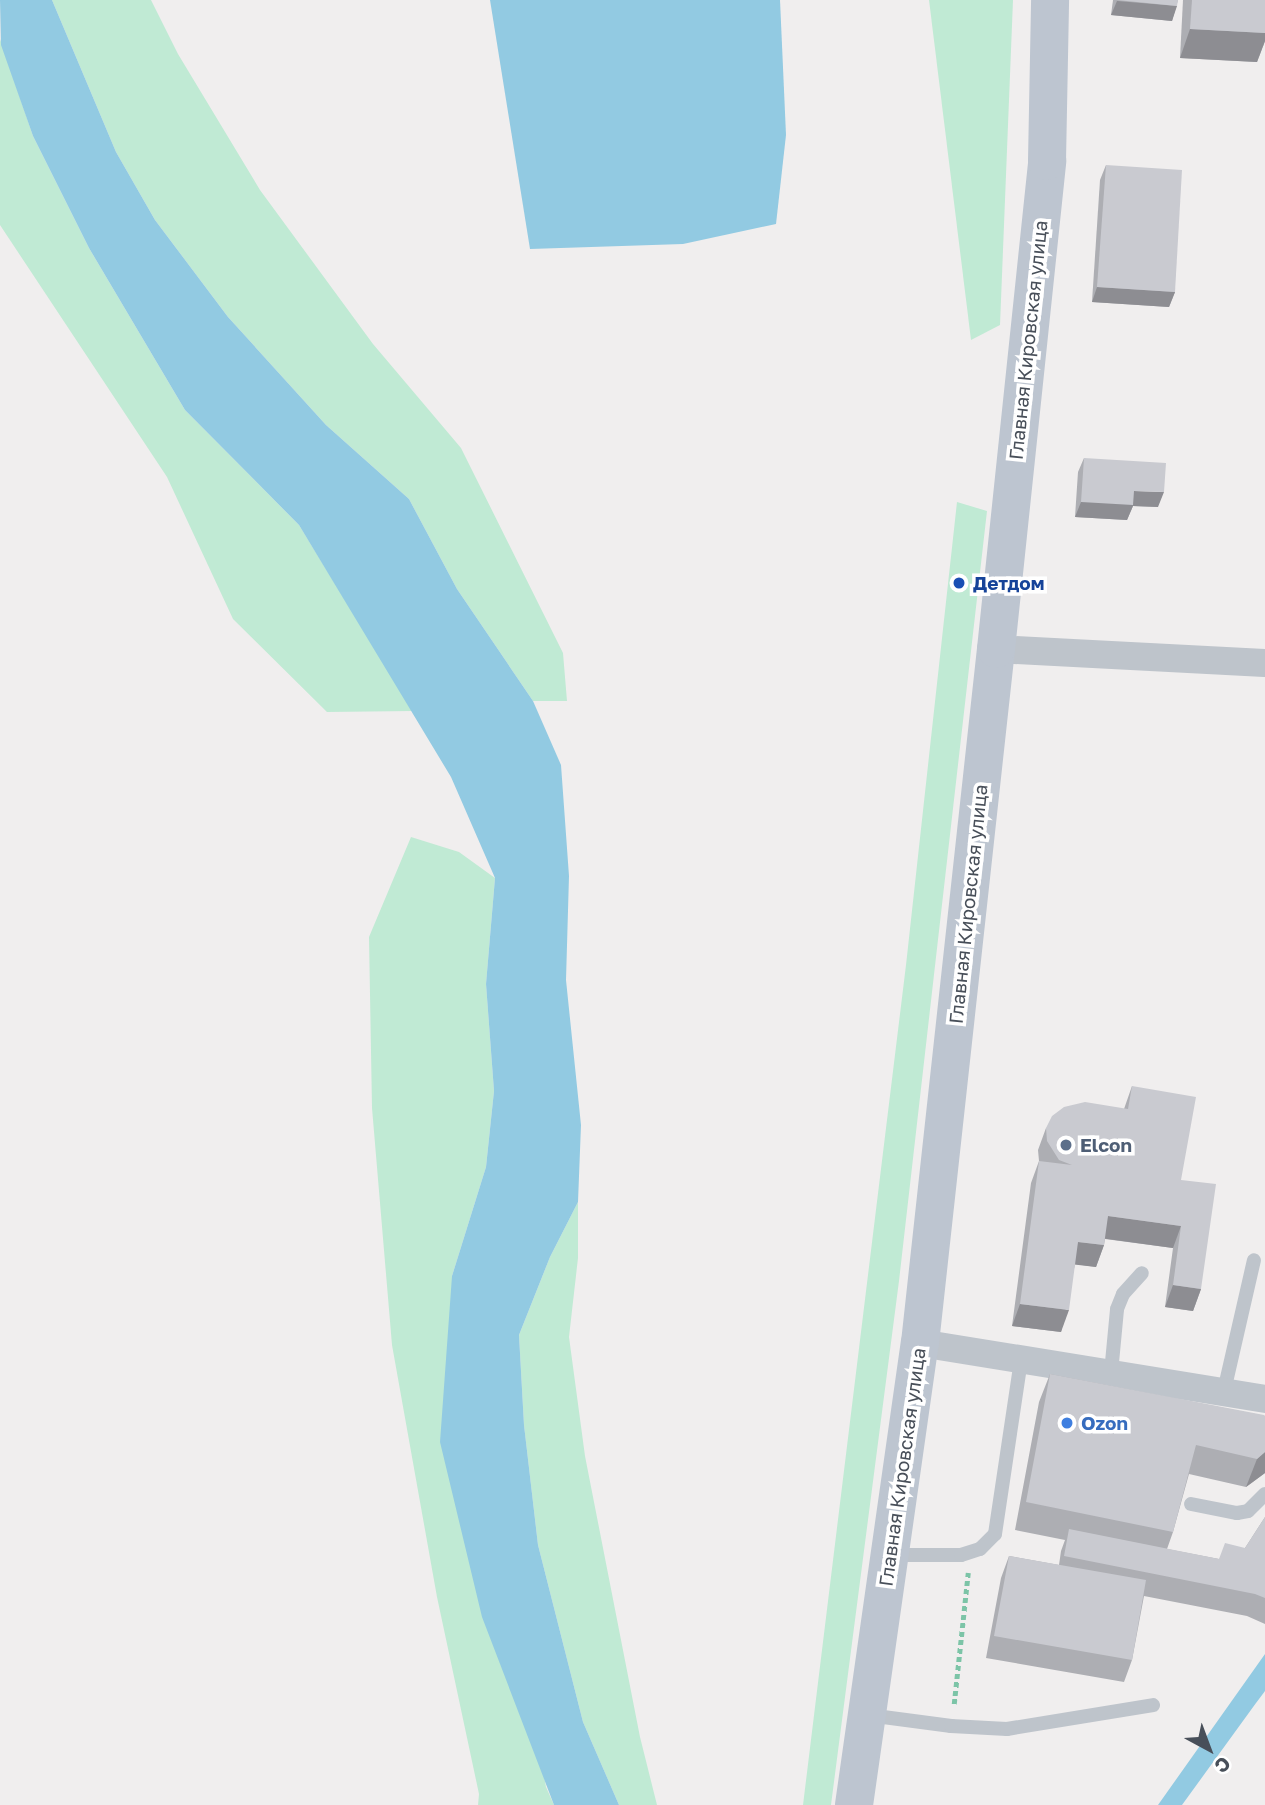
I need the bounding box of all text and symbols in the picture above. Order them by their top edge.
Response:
street label: Главная Кировская улица [1004,219,1052,461]
place label: Детдом [973,572,1044,594]
marker: Детдом [951,575,967,591]
street label: Главная Кировская улица [944,783,992,1025]
place label: Elcon [1080,1134,1132,1156]
marker: Elcon [1058,1137,1074,1153]
street label: Главная Кировская улица [874,1346,930,1588]
place label: Ozon [1081,1412,1128,1434]
marker: Ozon [1059,1415,1075,1431]
north arrow [1174,1714,1244,1784]
text: С [1210,1752,1236,1778]

